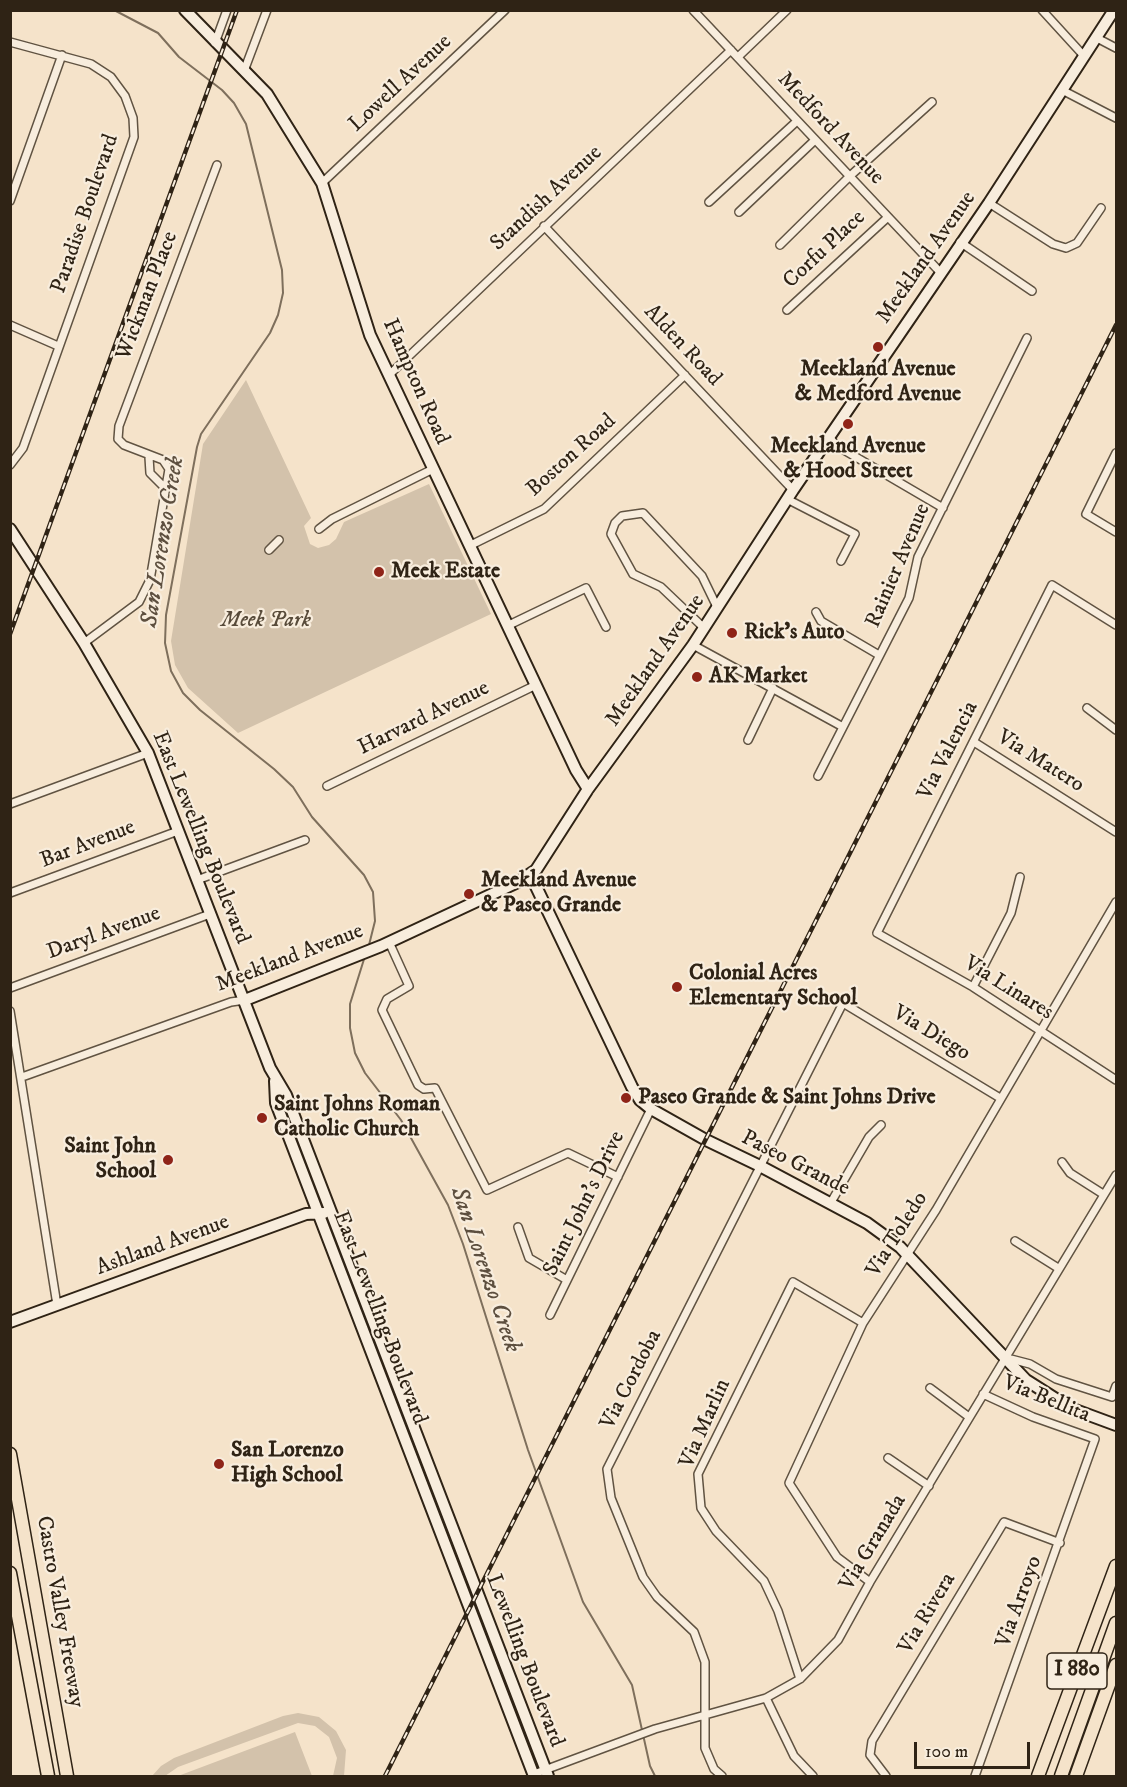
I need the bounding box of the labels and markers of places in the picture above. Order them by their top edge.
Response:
marker: Meekland Avenue & Medford Avenue [871,340,885,354]
place label: Meekland Avenue & Medford Avenue [795,357,961,408]
marker: Meekland Avenue & Hood Street [841,417,855,431]
place label: Meekland Avenue & Hood Street [770,434,926,486]
place label: Meek Estate [391,559,500,585]
marker: Meek Estate [372,565,386,579]
place label: Rick's Auto [744,620,844,646]
marker: Rick's Auto [725,626,739,640]
place label: AK Market [709,664,808,690]
marker: AK Market [690,670,704,684]
place label: Meekland Avenue & Paseo Grande [481,868,636,920]
marker: Meekland Avenue & Paseo Grande [462,887,476,901]
place label: Colonial Acres Elementary School [689,961,857,1012]
marker: Colonial Acres Elementary School [670,980,684,994]
place label: Paseo Grande & Saint Johns Drive [638,1085,936,1111]
marker: Paseo Grande & Saint Johns Drive [619,1091,633,1105]
place label: Saint Johns Roman Catholic Church [274,1092,440,1144]
marker: Saint Johns Roman Catholic Church [255,1111,269,1125]
place label: Saint John School [64,1134,156,1186]
marker: Saint John School [161,1153,175,1167]
place label: San Lorenzo High School [231,1438,344,1490]
marker: San Lorenzo High School [212,1457,226,1471]

